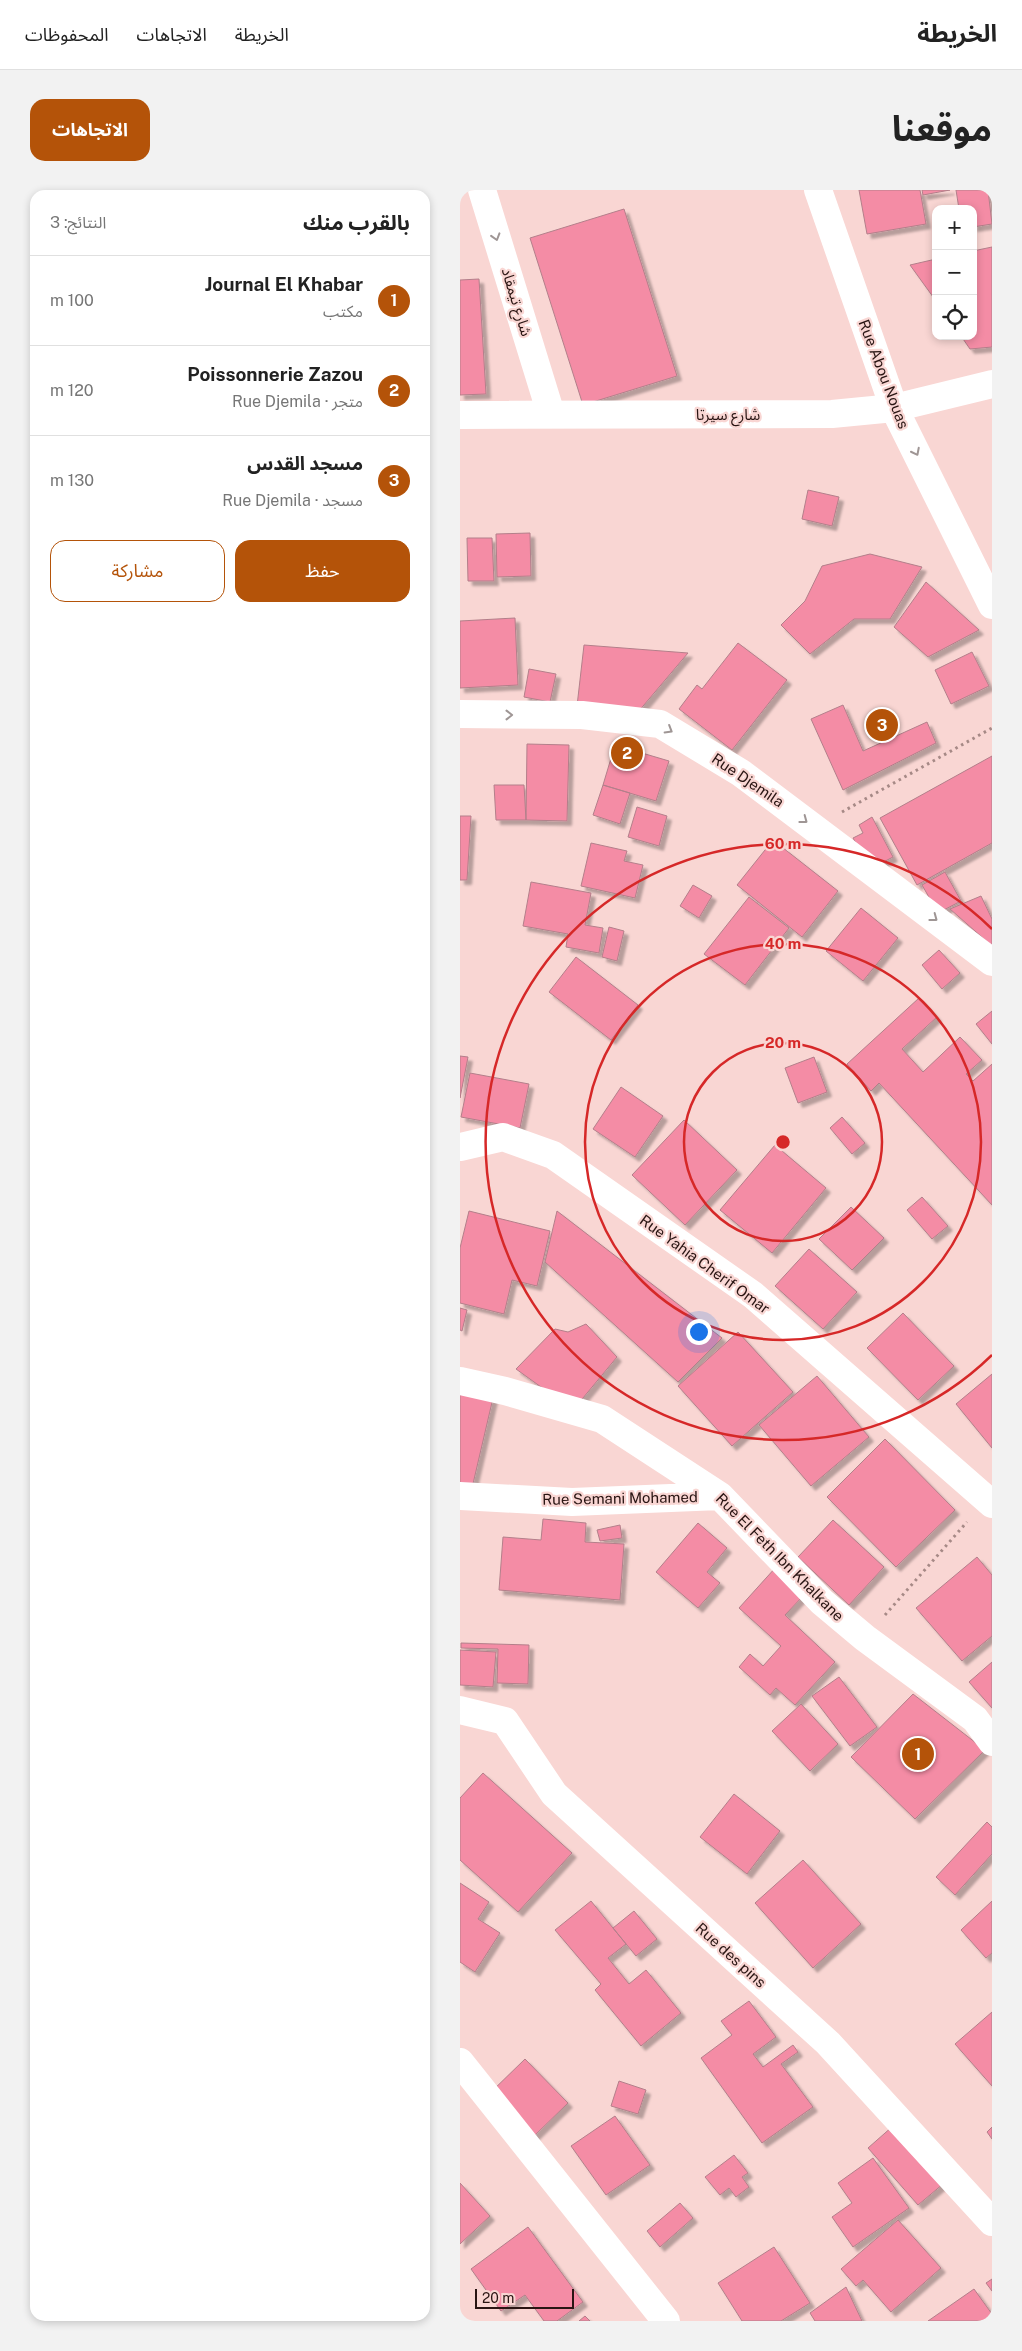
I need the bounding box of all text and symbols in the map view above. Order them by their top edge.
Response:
text: الخريطة [917,19,997,47]
text: المحفوظات [25,24,109,45]
text: الاتجاهات [137,24,207,45]
text: الخريطة [235,24,289,45]
button: الاتجاهات [30,99,150,161]
text: موقعنا [892,108,992,149]
map controls [932,205,977,340]
button: + [932,205,977,250]
text: بالقرب منك [303,210,410,235]
text: النتائج: 3 [50,213,106,232]
one-way arrow [491,232,501,240]
button: − [932,250,977,295]
street label: شارع تيمقاد [495,266,536,340]
text: Journal El Khabar [205,273,363,295]
text: 100 m [50,291,94,310]
text: 1 [391,291,397,310]
button: locate [932,295,977,340]
text: مكتب [323,302,363,321]
street label: Rue Abou Nouas [855,317,913,431]
text: Poissonnerie Zazou [187,363,363,385]
text: 120 m [50,381,94,400]
text: 2 [389,381,399,400]
text: متجر · Rue Djemila [232,392,363,411]
street label: شارع سيرتا [696,406,761,427]
one-way arrow [909,447,920,456]
text: مسجد القدس [247,452,363,474]
text: 130 m [50,471,94,490]
text: 3 [389,471,399,490]
text: مسجد · Rue Djemila [222,491,363,510]
button: مشاركة [50,540,225,602]
button: حفظ [235,540,410,602]
pin: 3 [866,706,898,744]
one-way arrow [505,710,513,720]
one-way arrow [664,723,673,733]
pin: 2 [611,734,643,772]
street label: Rue Djemila [709,750,787,810]
one-way arrow [798,815,807,823]
text: 60 m [765,835,801,852]
one-way arrow [928,912,938,921]
text: 40 m [765,935,801,952]
text: 20 m [765,1034,801,1051]
centre of rings [774,1133,792,1151]
street label: Rue Yahia Cherif Omar [637,1211,773,1317]
your location [686,1319,712,1345]
street label: Rue Semani Mohamed [542,1488,698,1508]
street label: Rue El Feth Ibn Khalkane [713,1490,847,1624]
pin: 1 [902,1735,934,1773]
street label: Rue des pins [693,1919,769,1991]
scale bar [475,2286,574,2309]
text: 20 m [482,2290,514,2306]

